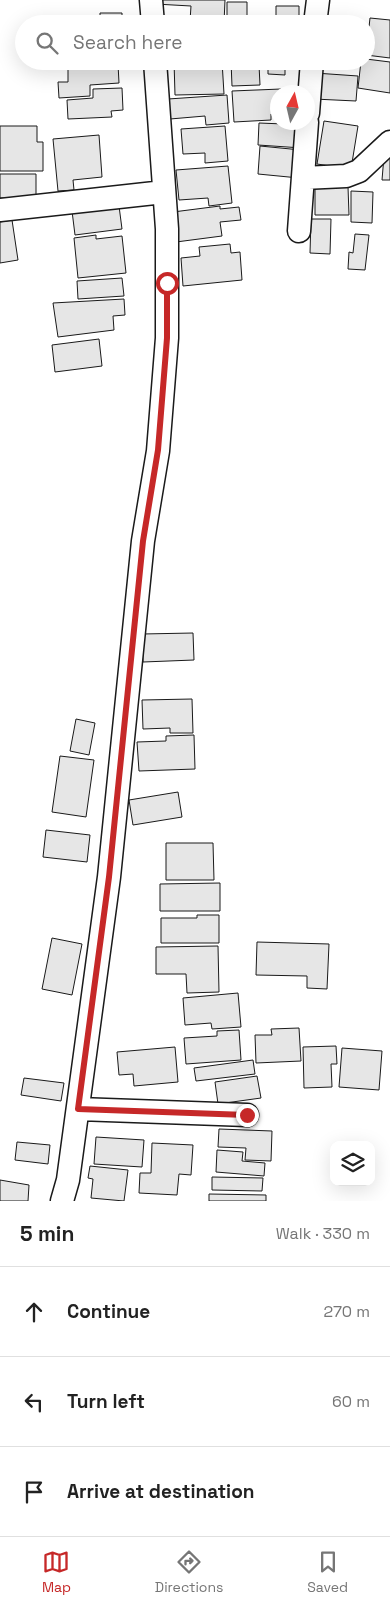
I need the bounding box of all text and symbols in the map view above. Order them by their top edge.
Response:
search box [15,15,375,70]
icon: search [33,29,61,57]
text: Search here [73,30,183,55]
north arrow [270,85,315,130]
route start [156,272,179,295]
route end [236,1104,259,1127]
map controls [330,1141,375,1186]
button: layers [330,1141,375,1186]
text: 5 min [20,1220,74,1247]
text: Walk · 330 m [276,1223,370,1244]
icon: ahead [20,1298,48,1326]
text: Continue [67,1299,150,1324]
text: 270 m [323,1301,370,1322]
icon: left [20,1388,48,1416]
text: Turn left [67,1389,145,1414]
text: 60 m [332,1391,370,1412]
icon: arrive [20,1478,48,1506]
text: Arrive at destination [67,1479,255,1504]
tab: Map [42,1548,71,1596]
tab: Directions [155,1548,223,1596]
tab: Saved [307,1548,348,1596]

